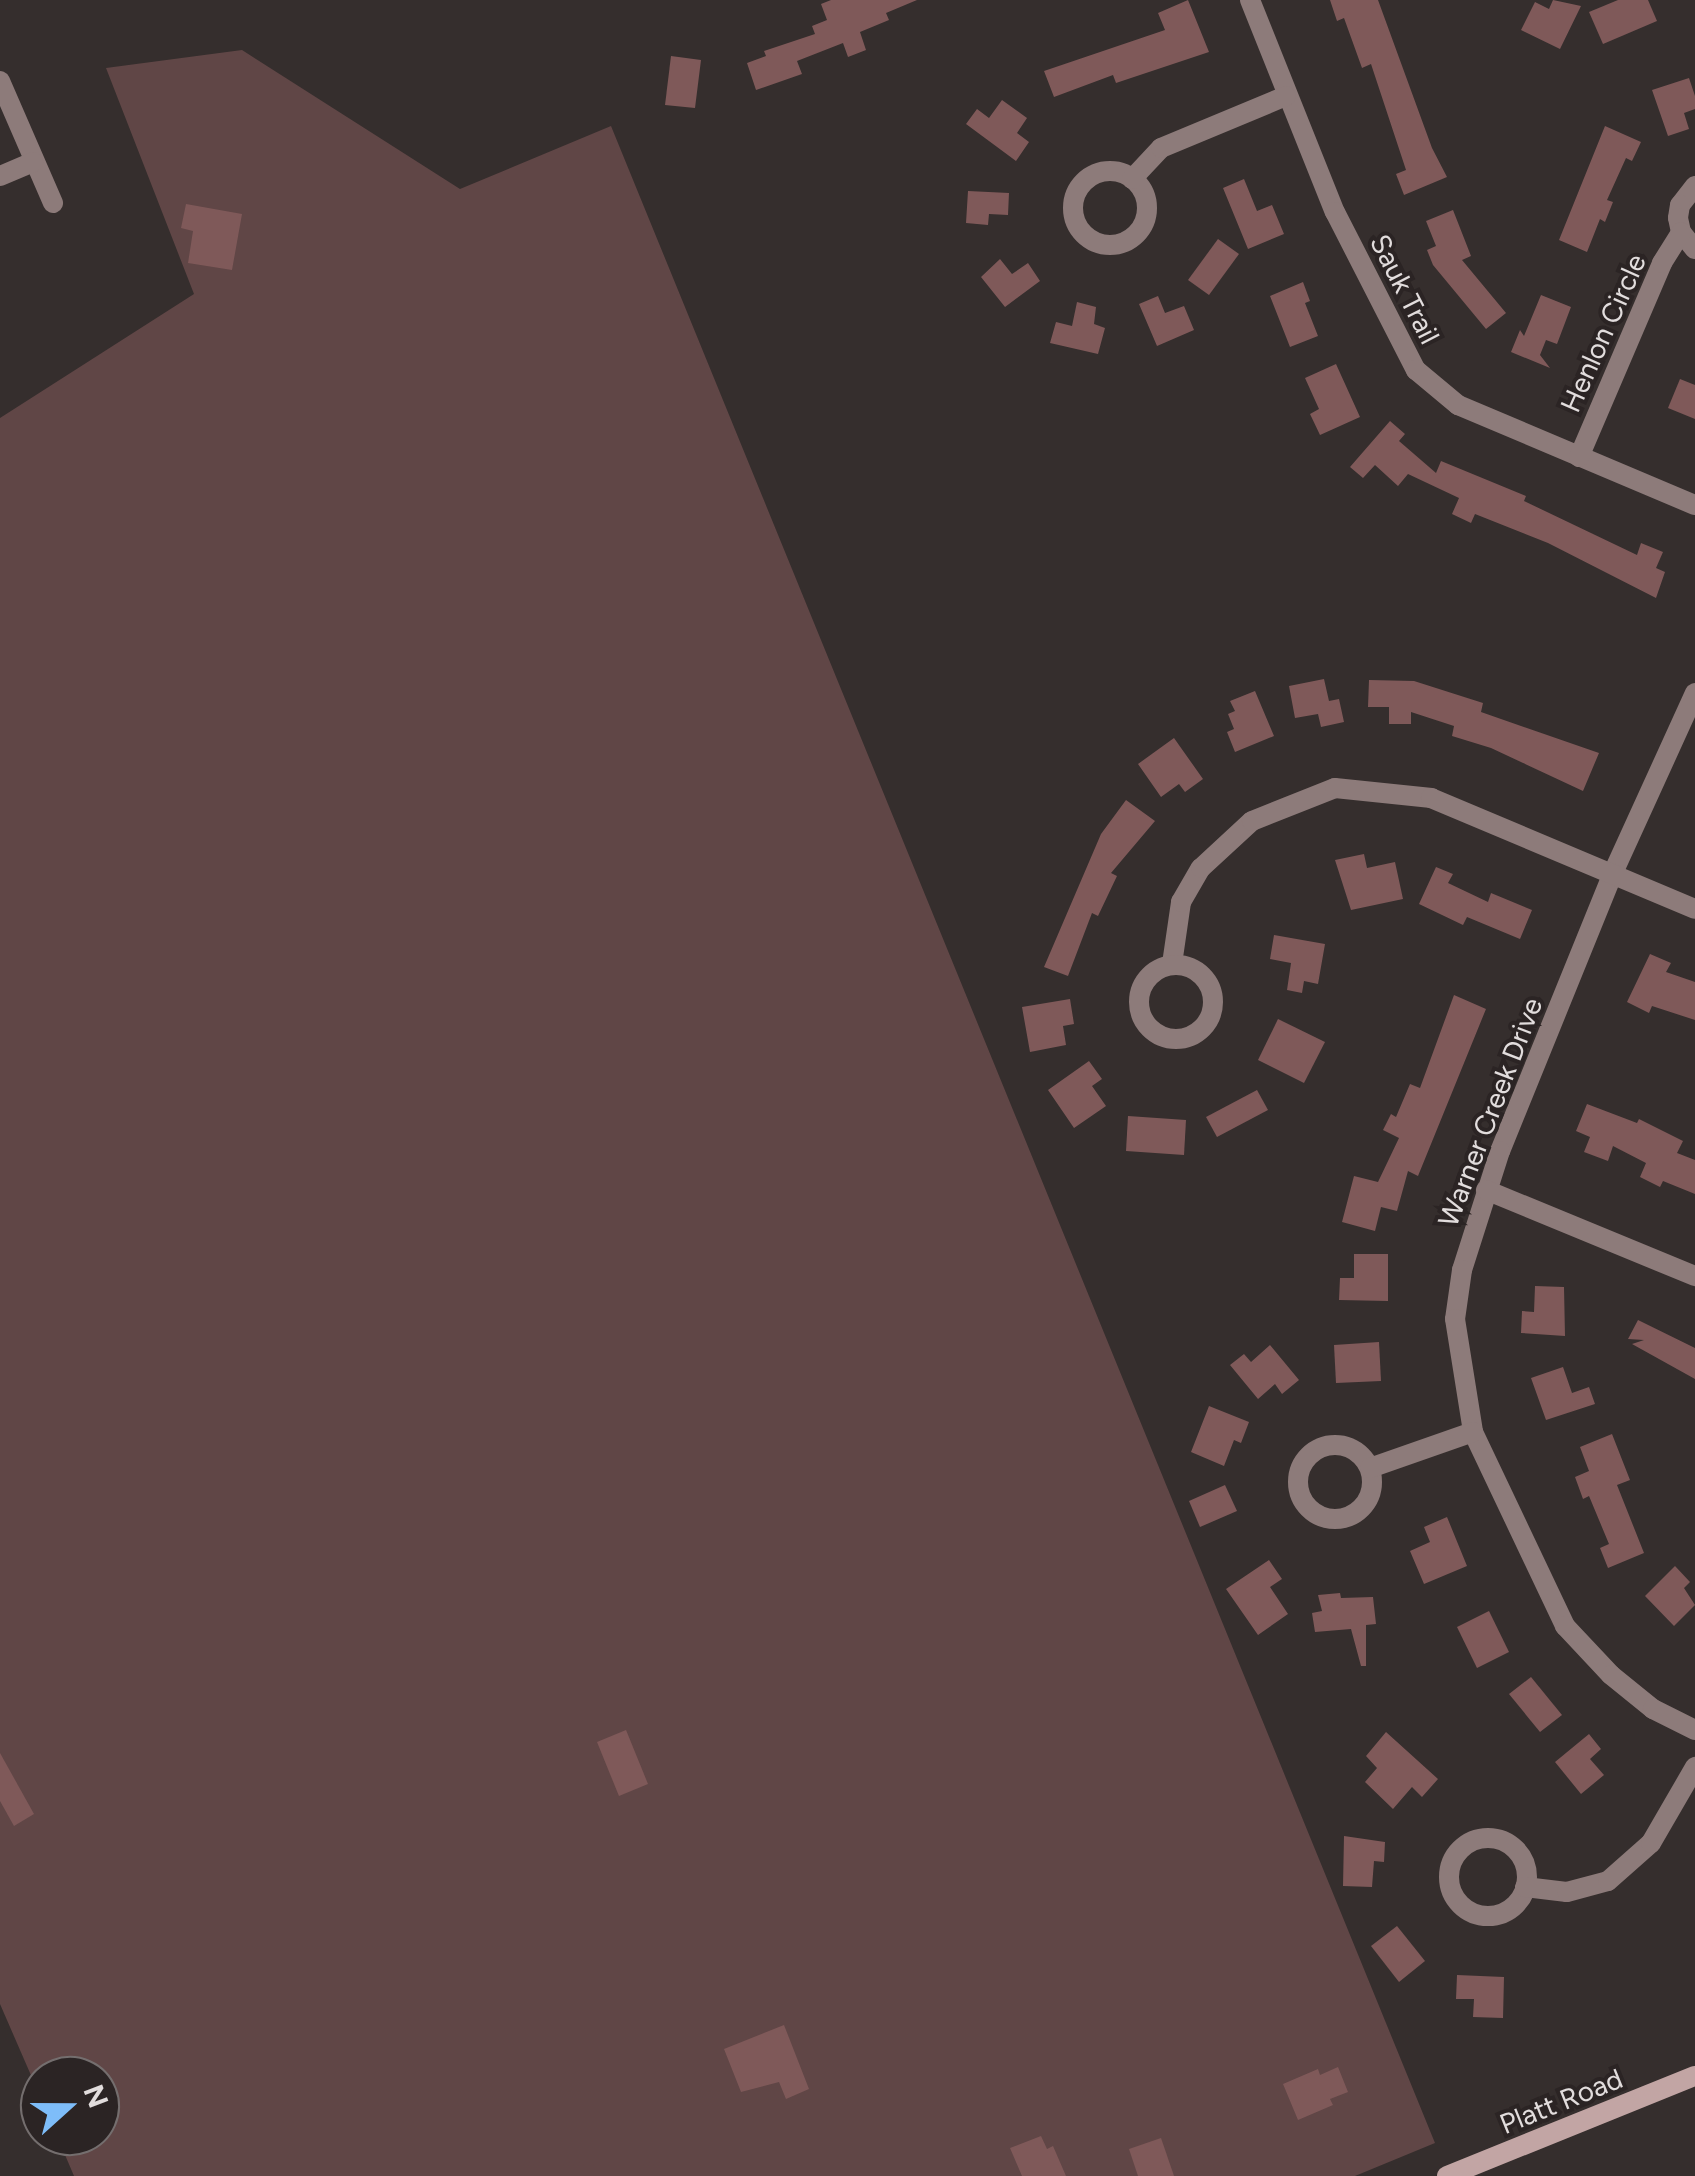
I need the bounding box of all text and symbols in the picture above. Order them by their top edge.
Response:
street label: Sauk Trail [1363,229,1447,349]
street label: Henlon Circle [1553,249,1653,417]
street label: Warner Creek Drive [1431,993,1549,1231]
north arrow [20,2056,120,2156]
street label: Platt Road [1495,2061,1627,2141]
text: N [76,2080,116,2112]

